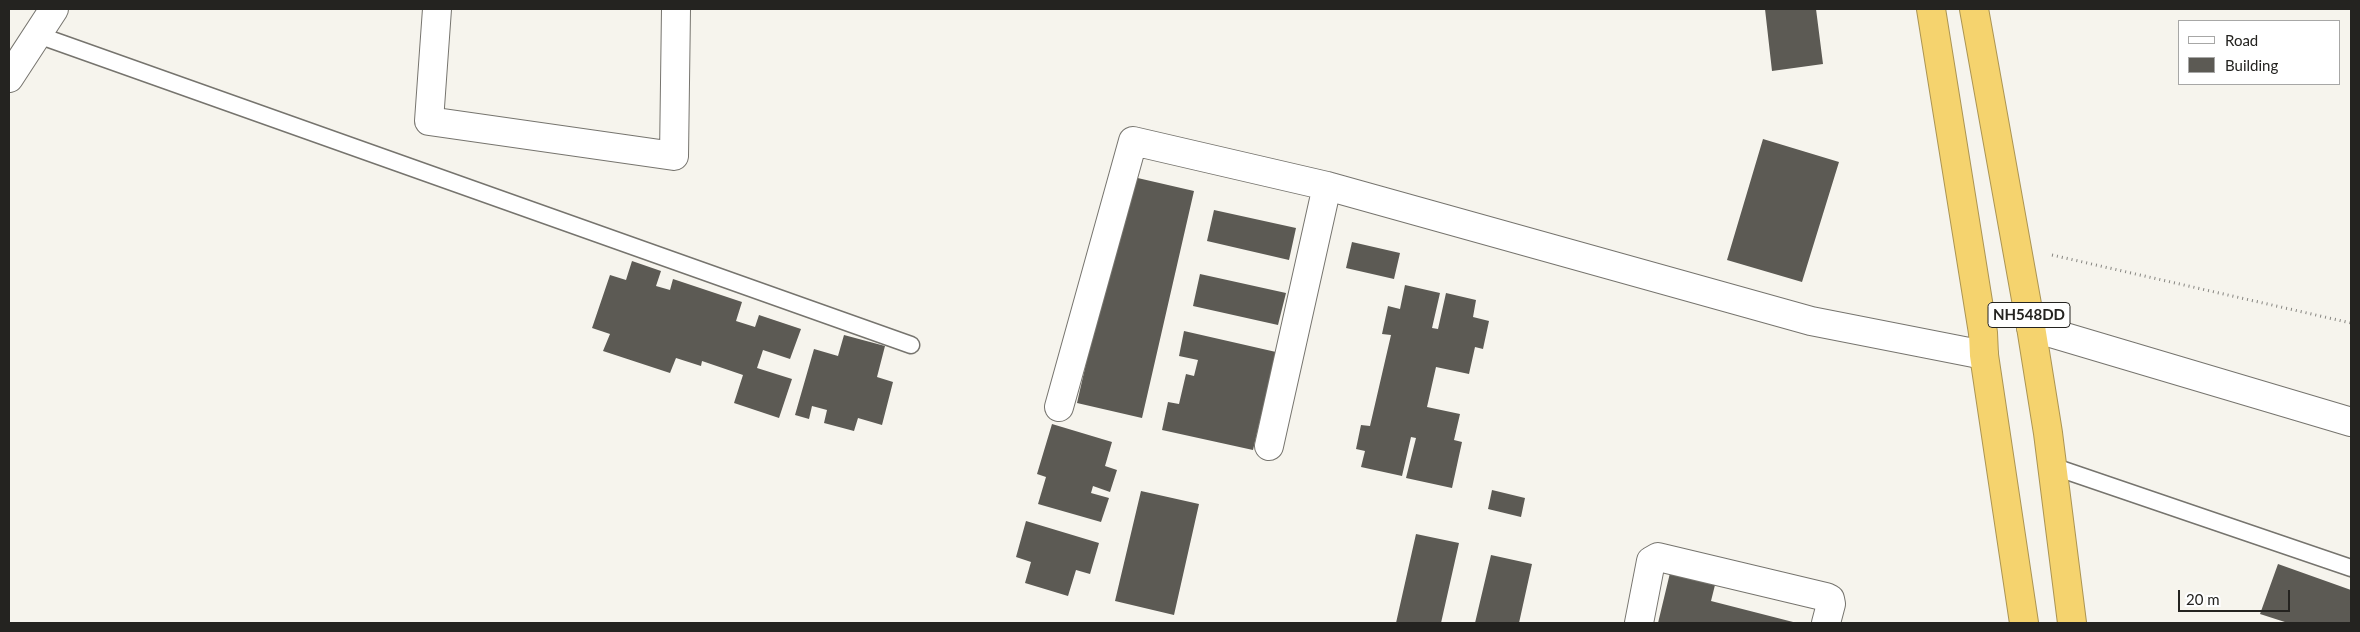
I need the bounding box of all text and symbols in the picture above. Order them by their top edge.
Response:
legend [2178,20,2340,85]
text: Road [2225,31,2258,49]
text: Building [2225,56,2278,74]
road number: NH548DD [1988,302,2070,328]
scale bar [2180,580,2292,612]
text: 20 m [2186,590,2220,608]

